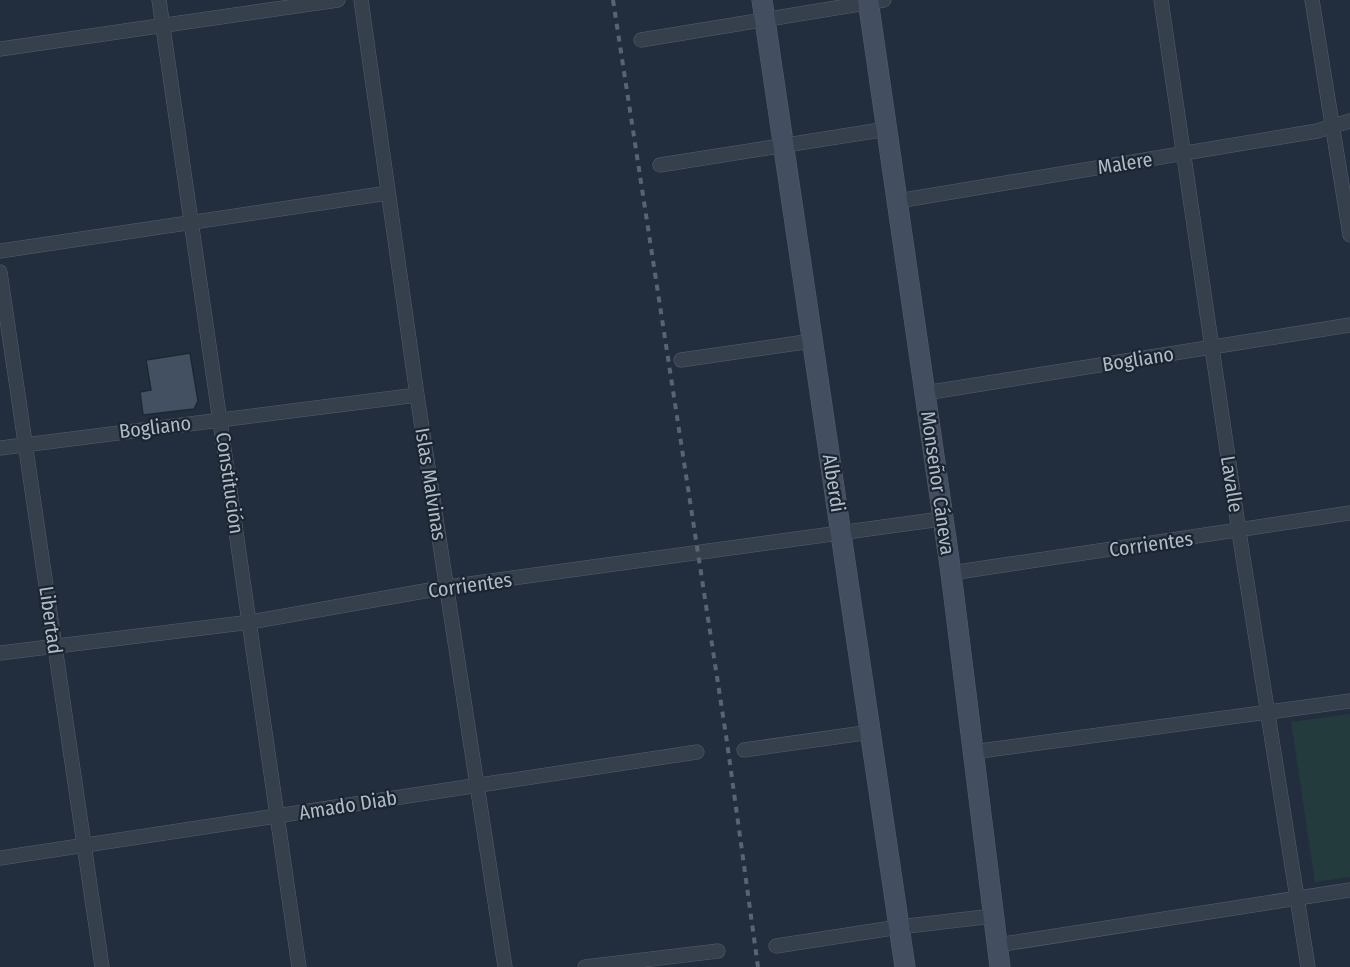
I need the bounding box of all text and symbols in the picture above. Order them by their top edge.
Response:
street label: Malere [1096,147,1154,179]
street label: Bogliano [1101,342,1175,376]
street label: Monseñor Cáneva [916,410,960,556]
street label: Bogliano [118,411,192,443]
street label: Islas Malvinas [410,426,452,542]
street label: Constitución [211,431,249,535]
street label: Alberdi [818,452,850,514]
street label: Lavalle [1216,454,1248,514]
street label: Corrientes [1108,526,1194,562]
street label: Corrientes [427,567,513,603]
street label: Libertad [34,584,68,656]
street label: Amado Diab [297,785,399,825]

